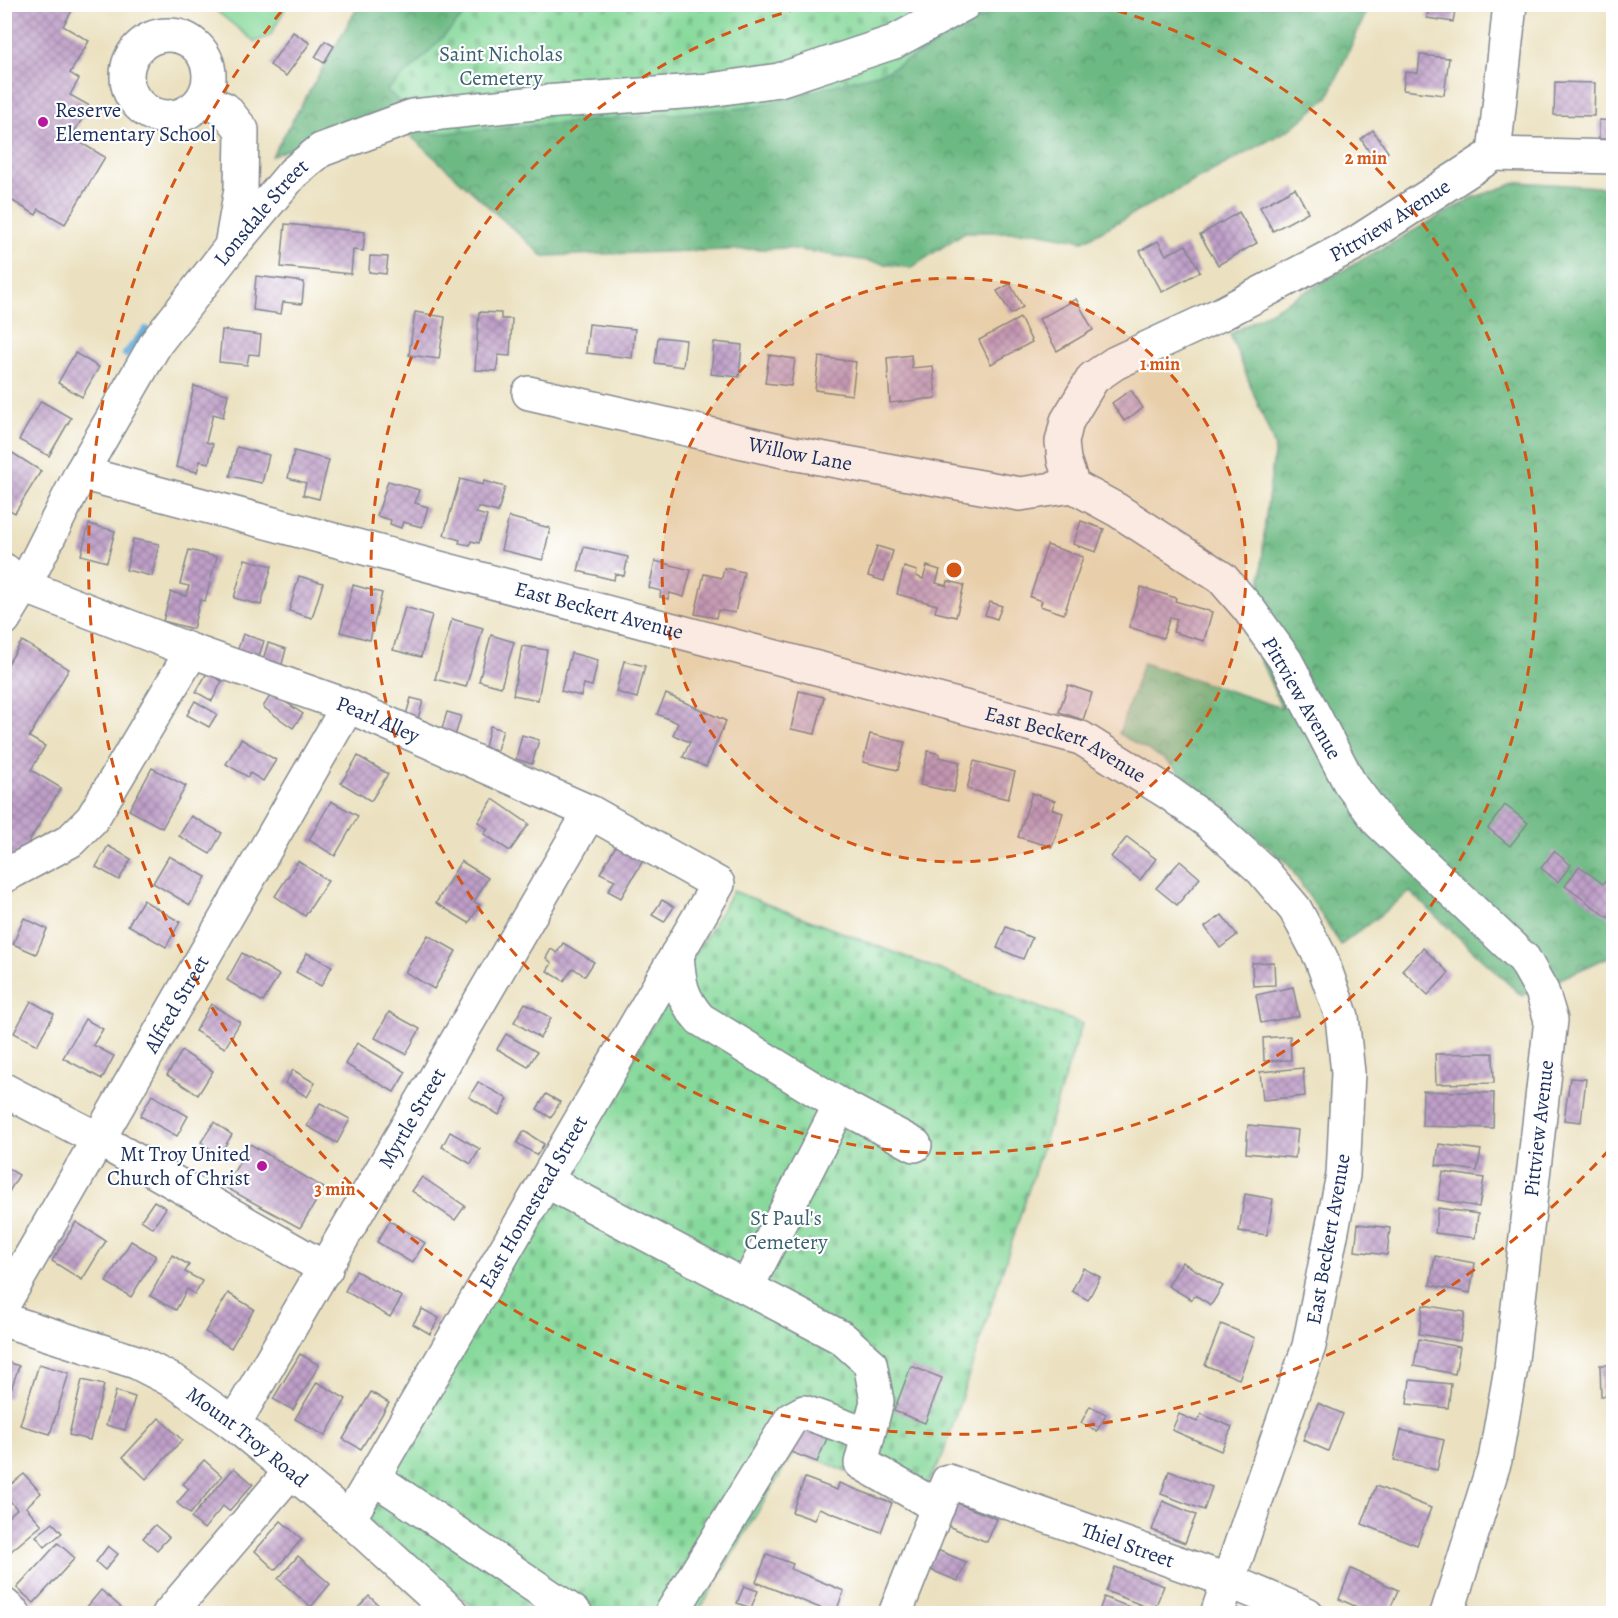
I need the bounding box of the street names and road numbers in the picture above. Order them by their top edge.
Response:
street label: Lonsdale Street [207,152,314,272]
street label: Pittview Avenue [1324,172,1455,269]
street label: Willow Lane [745,429,854,478]
street label: East Beckert Avenue [512,575,686,646]
street label: Pittview Avenue [1256,632,1348,764]
street label: Pearl Alley [333,689,425,750]
street label: East Beckert Avenue [982,699,1151,789]
street label: Alfred Street [137,950,215,1059]
street label: Pittview Avenue [1517,1058,1560,1198]
street label: Myrtle Street [372,1062,452,1174]
street label: East Homestead Street [472,1110,594,1294]
street label: East Beckert Avenue [1299,1151,1357,1327]
street label: Mount Troy Road [181,1380,315,1494]
street label: Thiel Street [1077,1516,1178,1574]

